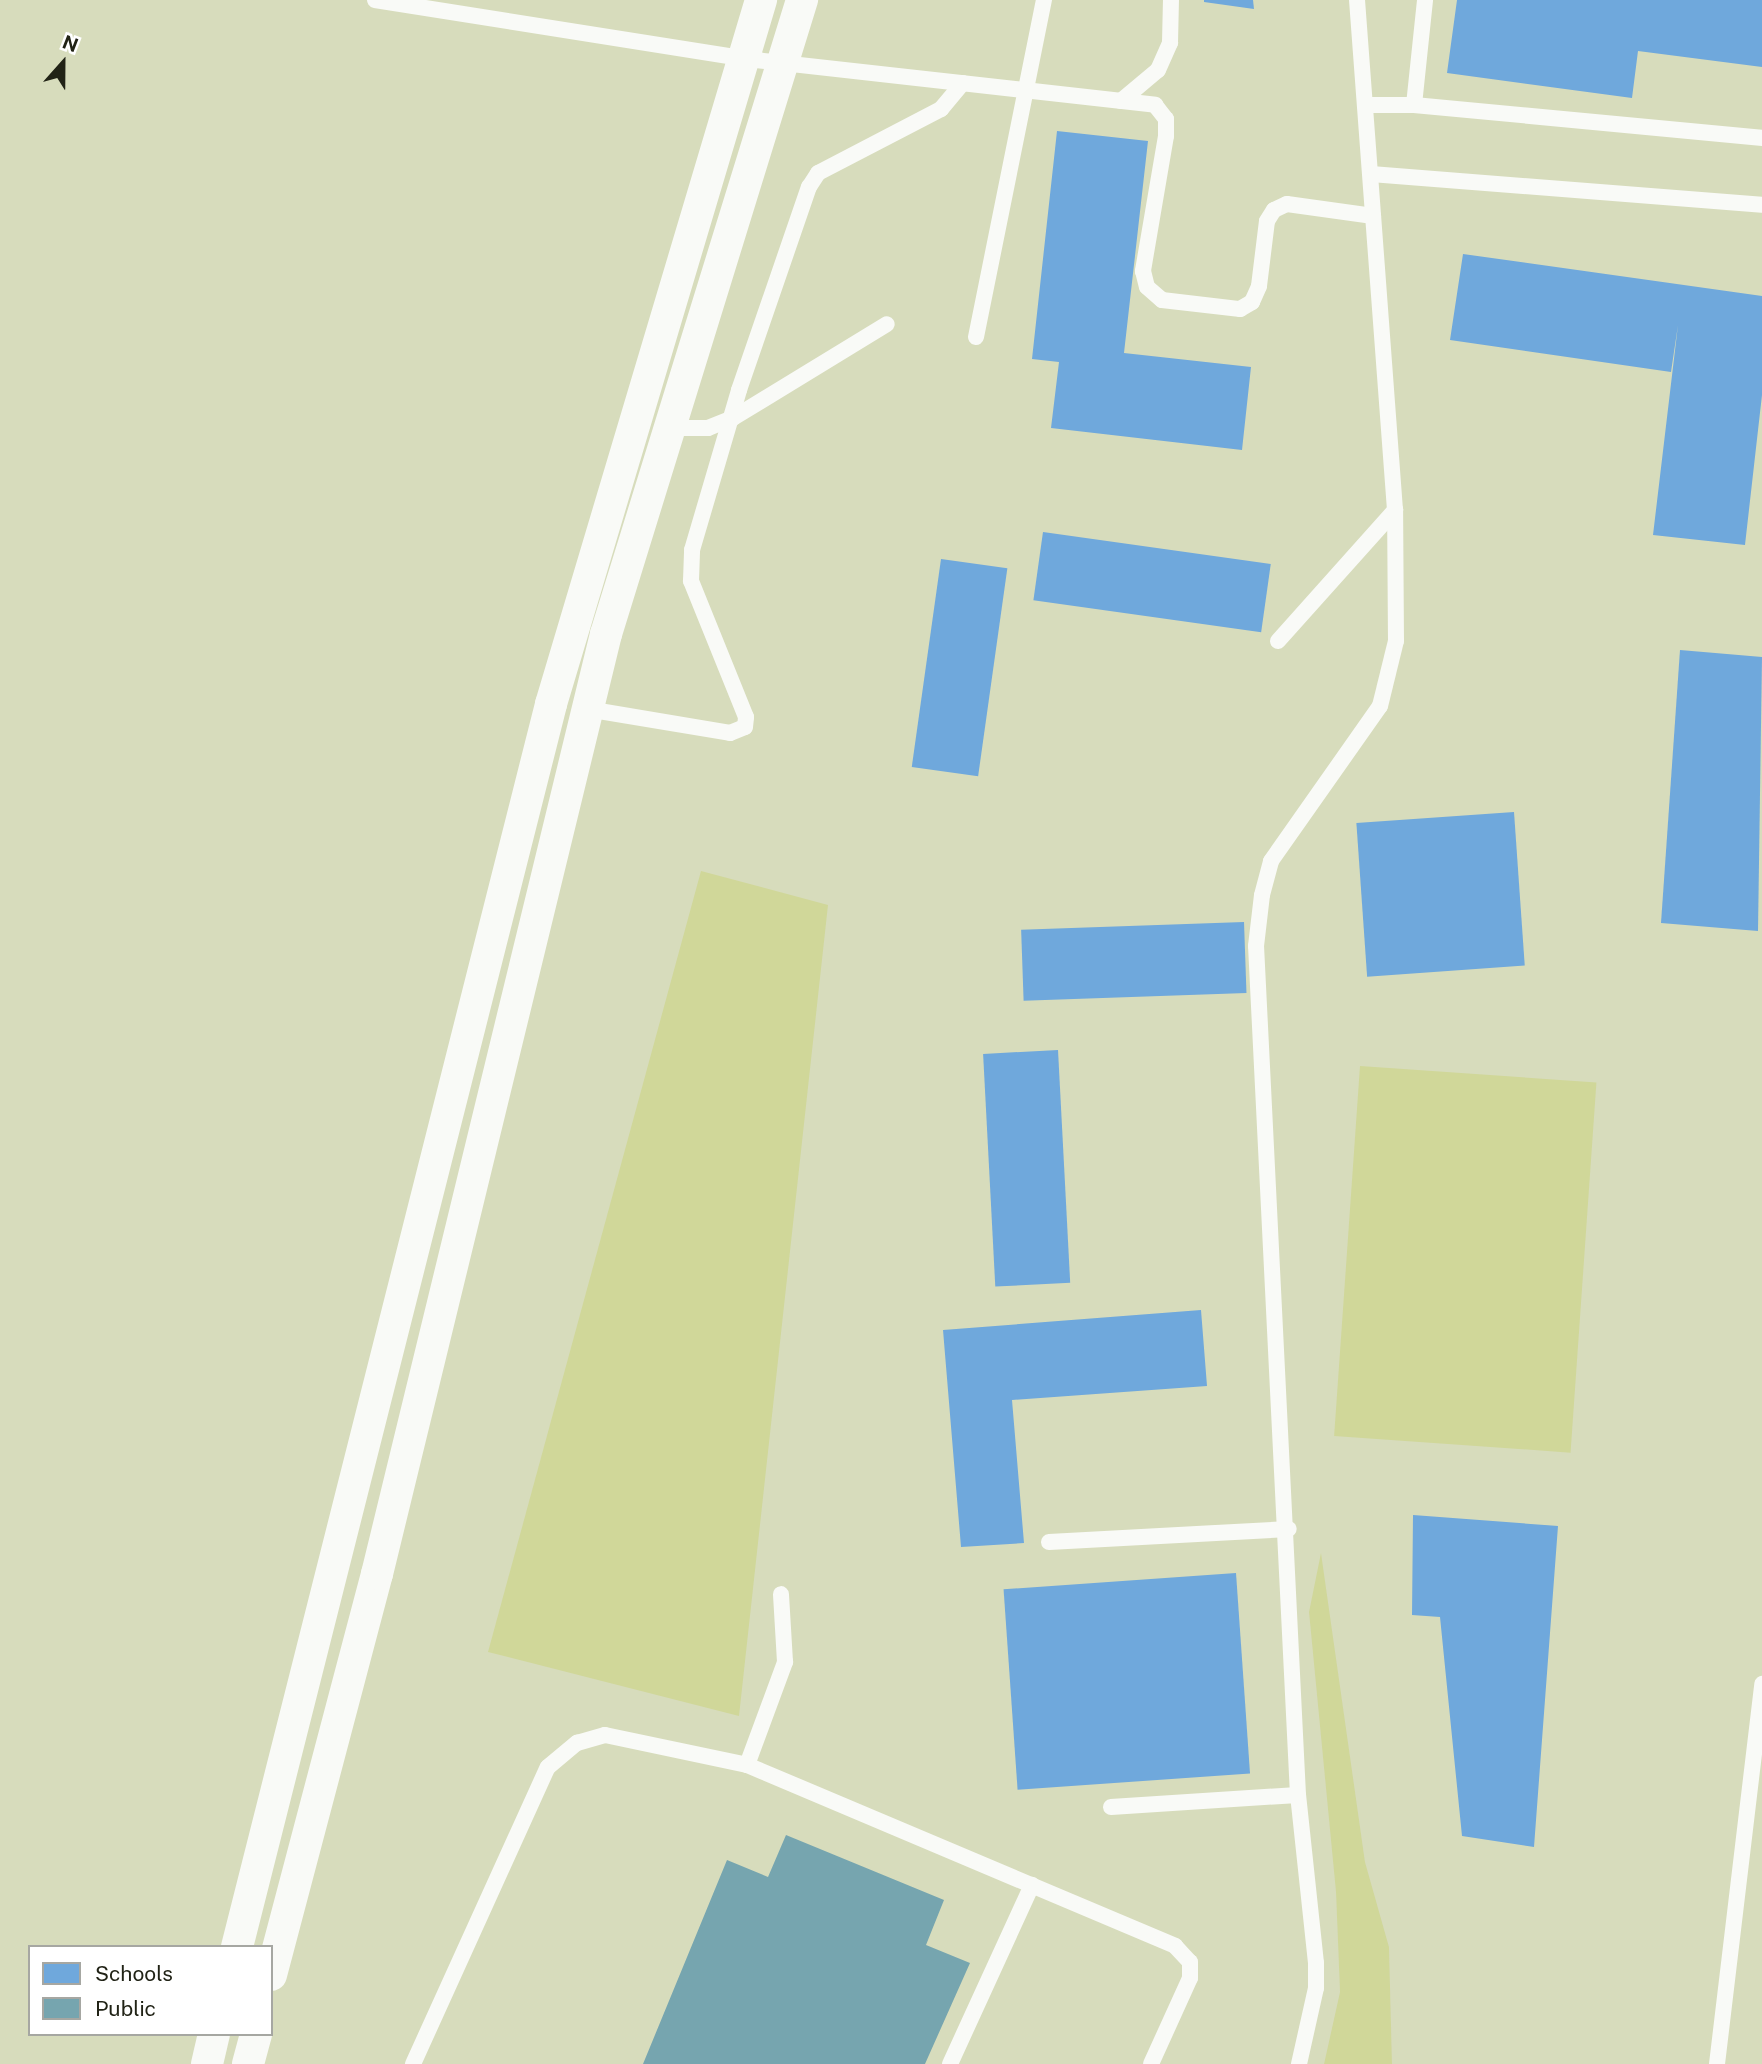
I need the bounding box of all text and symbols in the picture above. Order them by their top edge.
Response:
north arrow [28,28,98,98]
text: N [60,30,81,56]
legend [28,1945,273,2036]
text: Schools [95,1961,173,1986]
text: Public [95,1996,156,2021]

